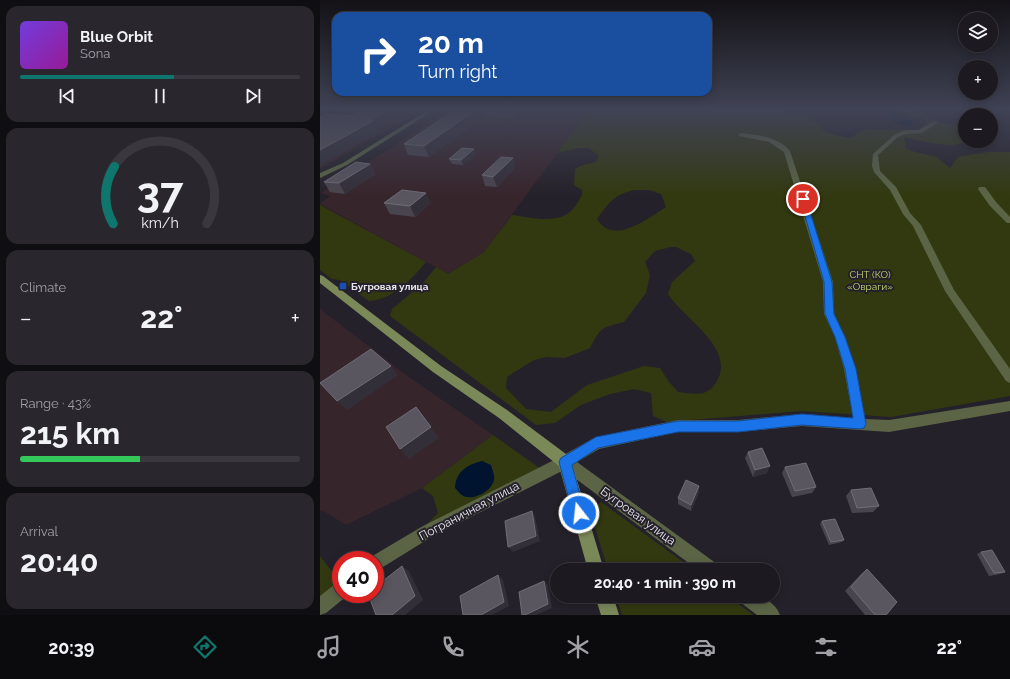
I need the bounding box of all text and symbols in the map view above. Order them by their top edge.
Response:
map controls [958,12,998,148]
button: layers [958,12,998,52]
text: 20 m [418,27,484,60]
text: Blue Orbit [80,28,153,46]
icon: right [352,28,404,80]
text: Sona [80,46,110,61]
button: + [958,60,998,100]
text: Turn right [418,61,497,82]
icon: previous [56,85,78,107]
icon: pause [149,85,171,107]
icon: next [242,85,264,107]
button: − [958,108,998,148]
text: 37 [137,167,184,216]
pin [786,182,820,216]
icon: arrive [792,188,814,210]
text: km/h [141,214,179,230]
park label: СНТ (КО) «Овраги» [847,269,893,292]
text: Climate [20,280,66,295]
marker: Бугровая улица [338,281,348,291]
place label: Бугровая улица [351,281,429,292]
text: 22° [140,300,182,335]
text: − [20,305,32,331]
text: + [291,305,300,331]
text: Range · 43% [20,396,91,411]
text: 215 km [20,416,120,451]
street label: Пограничная улица [417,479,521,543]
street label: Бугровая улица [598,484,678,548]
position arrow [558,492,600,534]
text: Arrival [20,524,58,539]
text: 20:40 [20,544,98,579]
speed limit sign: 40 [332,551,384,603]
text: 20:40 · 1 min · 390 m [594,574,736,592]
icon: directions [191,633,219,661]
icon: music [315,633,343,661]
icon: phone [439,633,467,661]
icon: climate [564,633,592,661]
icon: car [688,633,716,661]
icon: filters [812,633,840,661]
text: 20:39 [48,637,94,658]
text: 22° [937,637,962,658]

